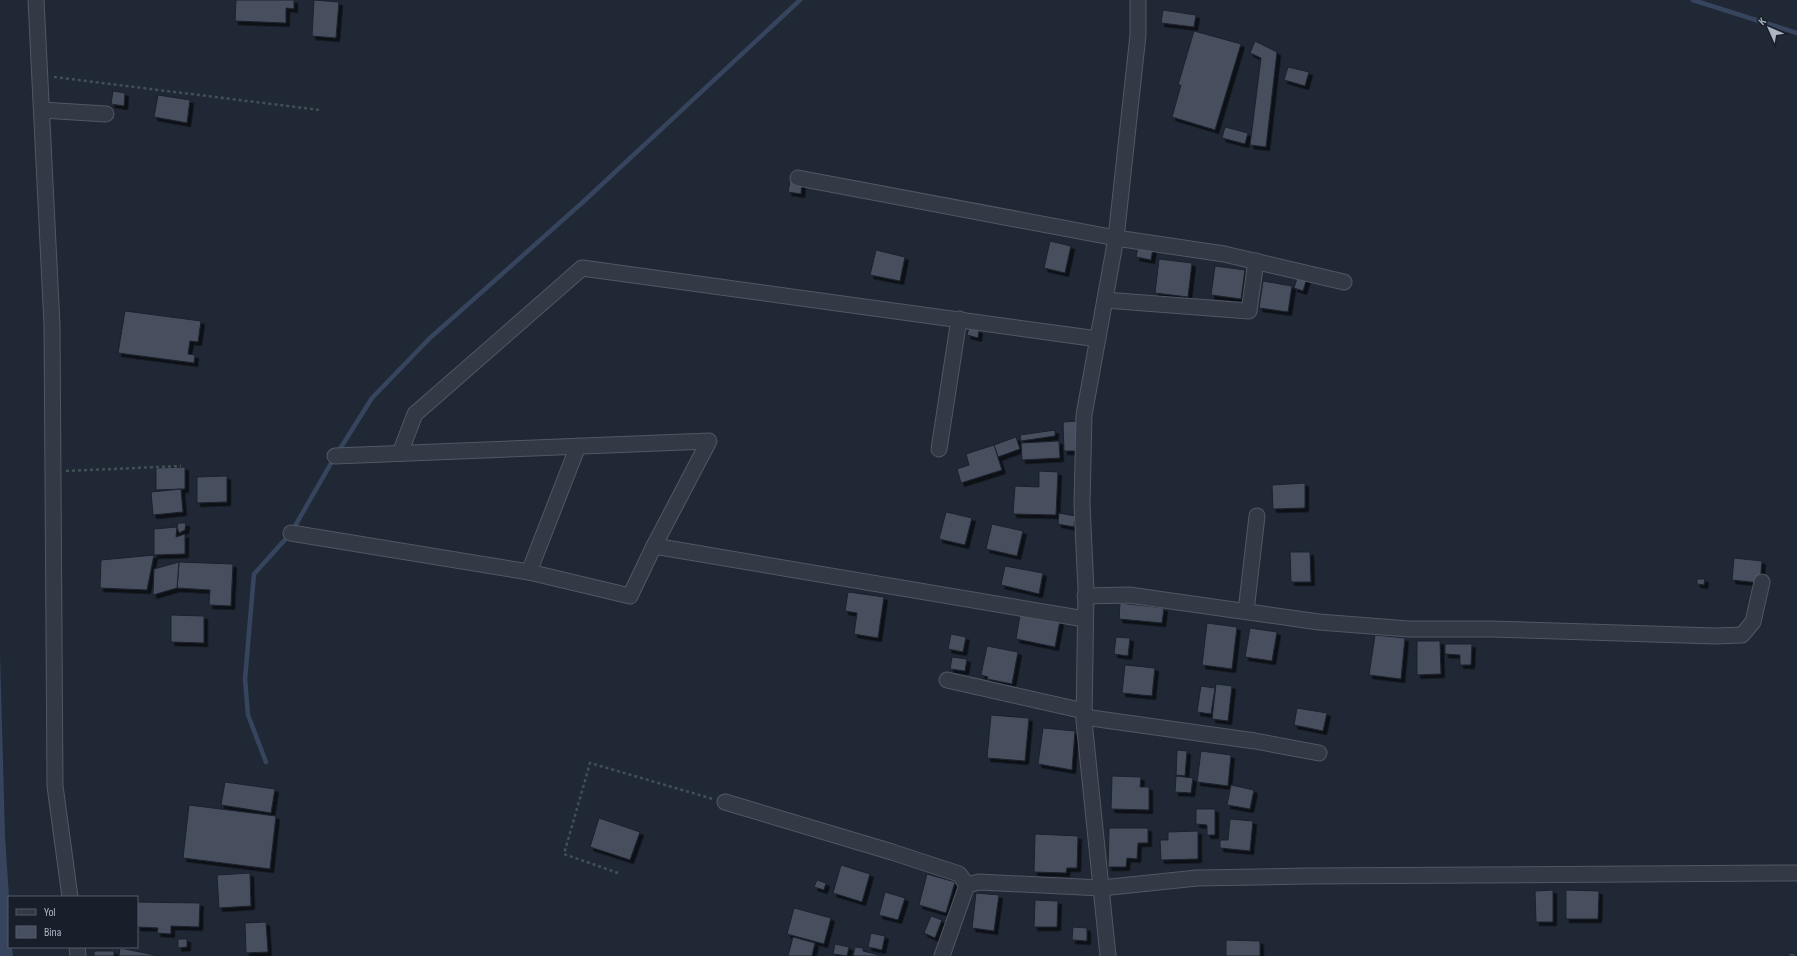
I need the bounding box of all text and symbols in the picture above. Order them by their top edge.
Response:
north arrow [1749,8,1789,48]
text: K [1756,14,1769,28]
legend [8,896,138,948]
text: Yol [44,905,56,920]
text: Bina [44,925,62,940]

